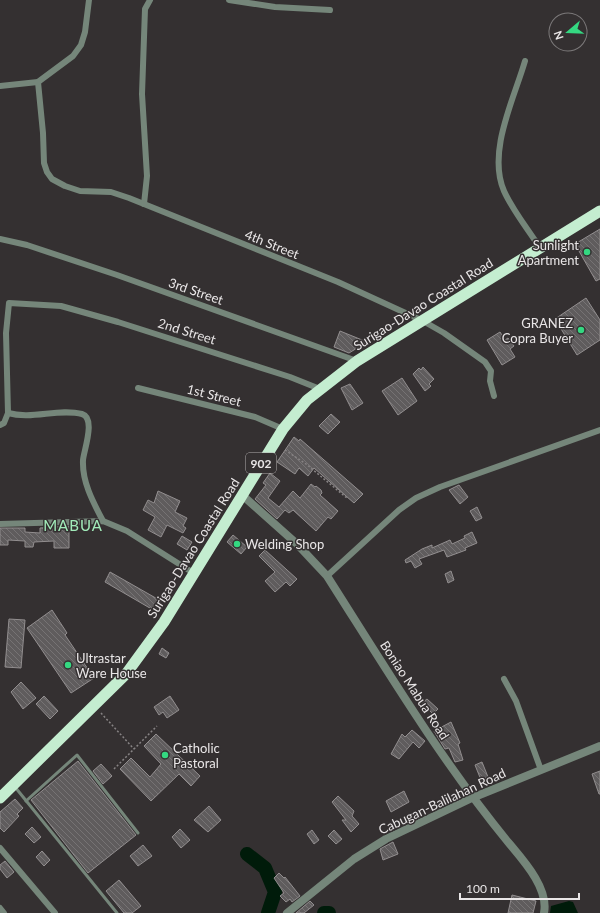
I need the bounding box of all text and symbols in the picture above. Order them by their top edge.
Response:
north arrow [548,12,588,52]
text: N [551,29,566,42]
street label: 4th Street [243,226,302,262]
place label: Sunlight Apartment [518,237,579,268]
marker: Sunlight Apartment [582,247,592,257]
street label: Surigao-Davao Coastal Road [350,254,496,354]
street label: 3rd Street [167,274,226,308]
street label: 2nd Street [156,315,218,347]
place label: GRANEZ Copra Buyer [502,315,573,346]
marker: GRANEZ Copra Buyer [576,325,586,335]
street label: 1st Street [185,381,243,410]
road number: 902 [246,453,276,473]
street label: Surigao-Davao Coastal Road [143,475,243,621]
district label: MABUA [43,516,103,534]
place label: Welding Shop [245,536,324,552]
marker: Welding Shop [232,539,242,549]
street label: Boniao Mabua Road [377,638,453,742]
place label: Ultrastar Ware House [76,650,147,681]
marker: Ultrastar Ware House [63,660,73,670]
place label: Catholic Pastoral [173,740,220,771]
marker: Catholic Pastoral [160,750,170,760]
street label: Cabugan-Balilahan Road [376,764,508,838]
scale bar [460,875,579,901]
text: 100 m [466,881,500,896]

